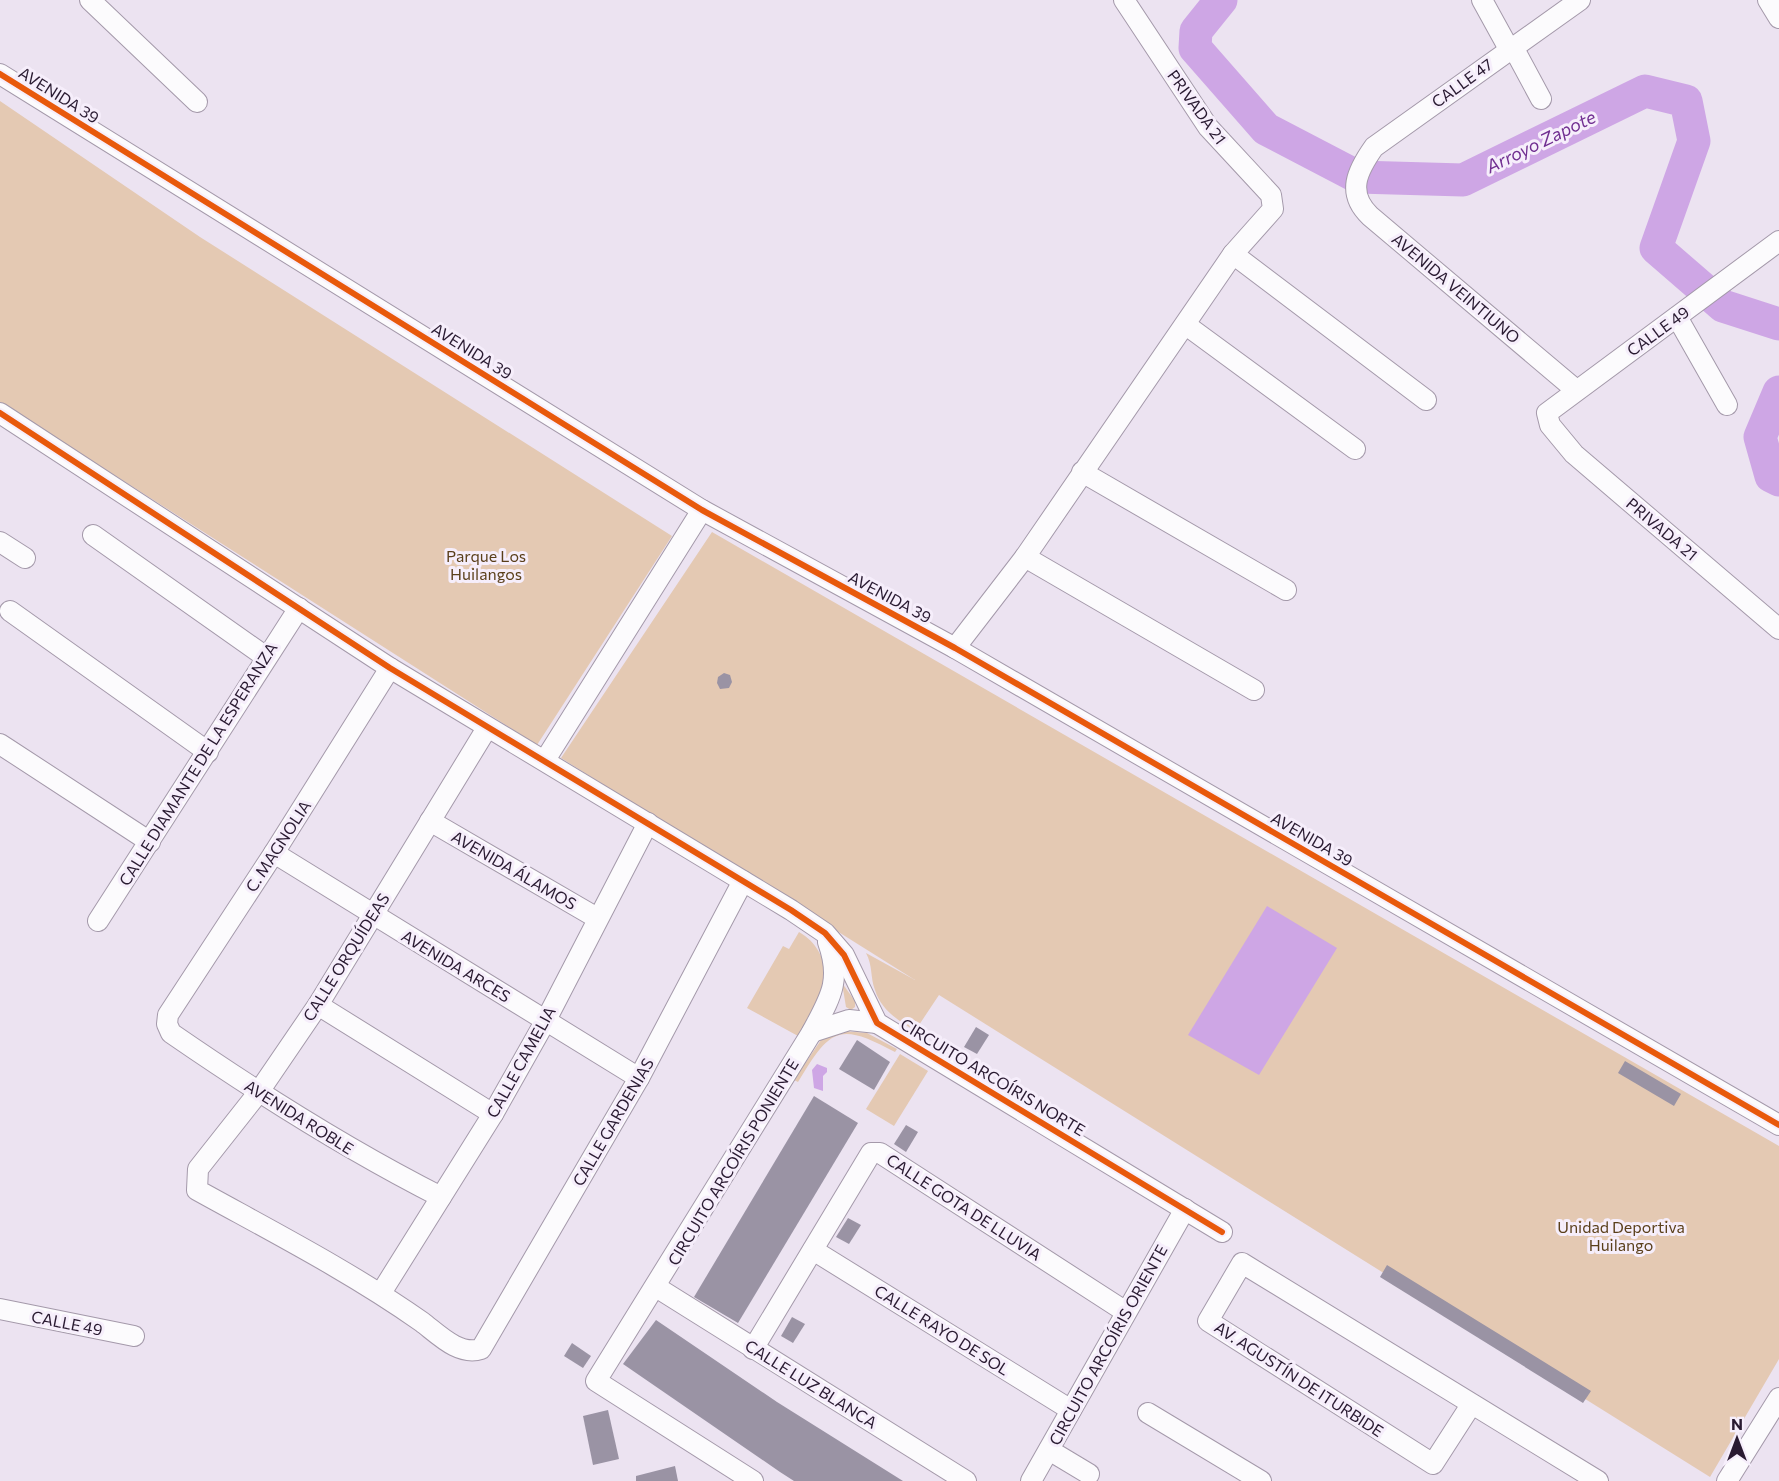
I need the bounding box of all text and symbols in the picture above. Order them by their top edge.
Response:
street label: CALLE 47 [1428,54,1496,111]
street label: AVENIDA 39 [16,62,103,127]
street label: PRIVADA 21 [1164,66,1231,148]
water label: Arroyo Zapote [1481,105,1599,178]
street label: AVENIDA VEINTIUNO [1389,229,1524,347]
street label: CALLE 49 [1623,302,1692,360]
street label: AVENIDA 39 [429,318,516,383]
street label: PRIVADA 21 [1623,493,1702,564]
park label: Parque Los Huilangos [446,546,526,583]
street label: AVENIDA 39 [846,567,935,626]
street label: CALLE DIAMANTE DE LA ESPERANZA [115,639,281,889]
street label: C. MAGNOLIA [241,796,314,895]
street label: AVENIDA 39 [1268,808,1356,870]
street label: AVENIDA ÁLAMOS [448,826,580,913]
street label: CALLE ORQUÍDEAS [298,889,393,1024]
street label: AVENIDA ARCES [398,926,514,1006]
street label: CALLE CAMELIA [482,1003,559,1121]
street label: CIRCUITO ARCOÍRIS NORTE [898,1014,1089,1139]
street label: CALLE GARDENIAS [568,1054,657,1189]
street label: CIRCUITO ARCOÍRIS PONIENTE [663,1055,802,1268]
street label: AVENIDA ROBLE [241,1075,357,1158]
street label: CALLE GOTA DE LLUVIA [883,1149,1045,1264]
park label: Unidad Deportiva Huilango [1557,1217,1685,1254]
street label: CIRCUITO ARCOÍRIS ORIENTE [1044,1241,1171,1448]
street label: CALLE RAYO DE SOL [871,1280,1013,1379]
street label: CALLE 49 [30,1306,104,1339]
street label: AV. AGUSTÍN DE ITURBIDE [1211,1317,1387,1440]
street label: CALLE LUZ BLANCA [742,1335,881,1432]
north arrow [1707,1409,1767,1469]
text: N [1731,1414,1743,1433]

